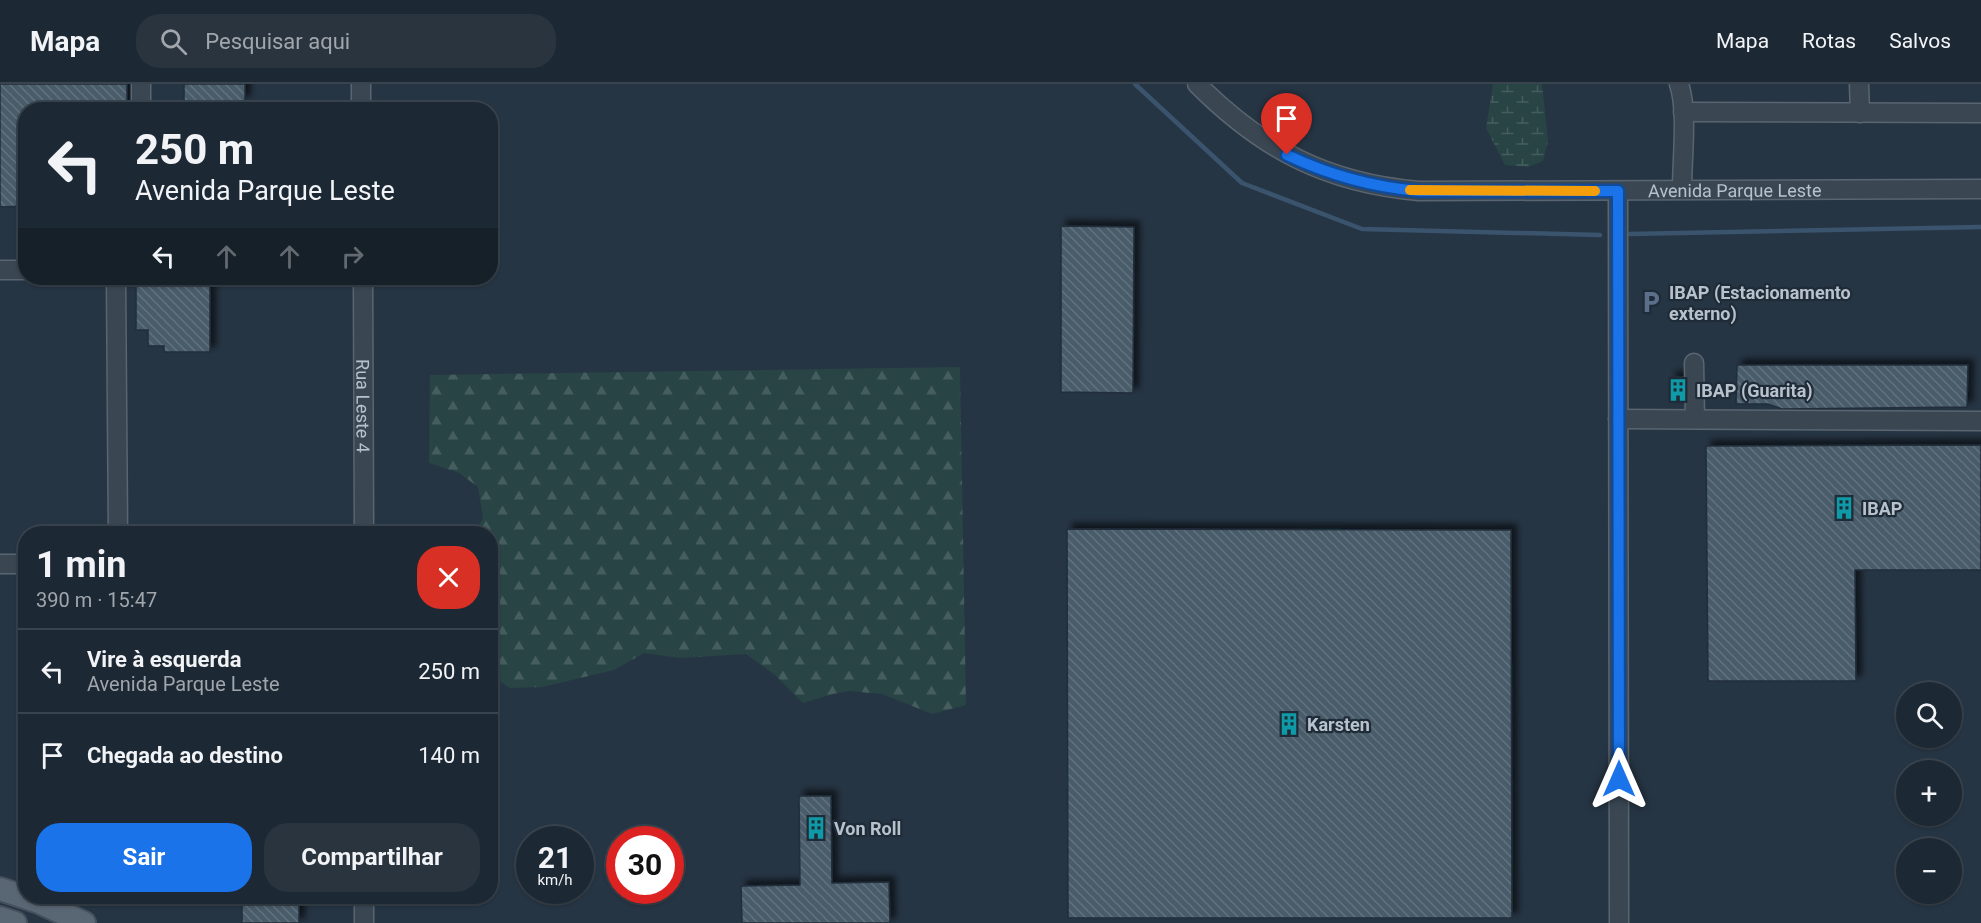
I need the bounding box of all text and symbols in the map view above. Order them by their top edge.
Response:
search box [136,14,556,68]
text: Mapa [30,25,100,58]
icon: search [157,25,190,58]
text: Pesquisar aqui [205,29,350,54]
text: Mapa [1716,29,1769,53]
text: Rotas [1802,29,1856,53]
text: Salvos [1889,29,1951,53]
pin [1261,93,1312,155]
icon: arrive [1270,102,1303,135]
text: 250 m [135,125,254,174]
icon: left [36,126,114,204]
text: Avenida Parque Leste [135,175,395,207]
street label: Avenida Parque Leste [1648,179,1821,201]
icon: left [147,240,180,273]
icon: ahead [210,240,243,273]
icon: ahead [273,240,306,273]
icon: right [336,240,369,273]
place label: IBAP (Estacionamento externo) [1669,282,1851,325]
parking icon: IBAP (Estacionamento externo) [1638,289,1664,315]
street label: Rua Leste 4 [353,359,374,453]
building icon: IBAP (Guarita) [1665,377,1691,403]
place label: IBAP (Guarita) [1696,380,1813,402]
building icon: IBAP [1831,495,1857,521]
place label: IBAP [1862,498,1902,519]
text: 1 min [36,544,127,586]
button: close [417,546,480,609]
text: 390 m · 15:47 [36,588,157,612]
text: Vire à esquerda [87,647,241,672]
icon: left [36,655,69,688]
text: 250 m [418,659,480,684]
text: Avenida Parque Leste [87,672,280,696]
map controls [1896,682,1962,904]
button: search [1896,682,1962,748]
building icon: Karsten [1276,711,1302,737]
place label: Karsten [1307,714,1370,735]
icon: arrive [36,739,69,772]
text: Chegada ao destino [87,743,283,768]
text: 140 m [418,743,480,768]
position arrow [1587,747,1651,811]
button: + [1896,760,1962,826]
building icon: Von Roll [803,815,829,841]
place label: Von Roll [834,818,901,839]
button: Sair [36,823,252,892]
button: Compartilhar [264,823,480,892]
speed limit sign: 30 [606,826,684,904]
button: − [1896,838,1962,904]
text: 21 [538,840,572,875]
text: km/h [537,871,573,889]

